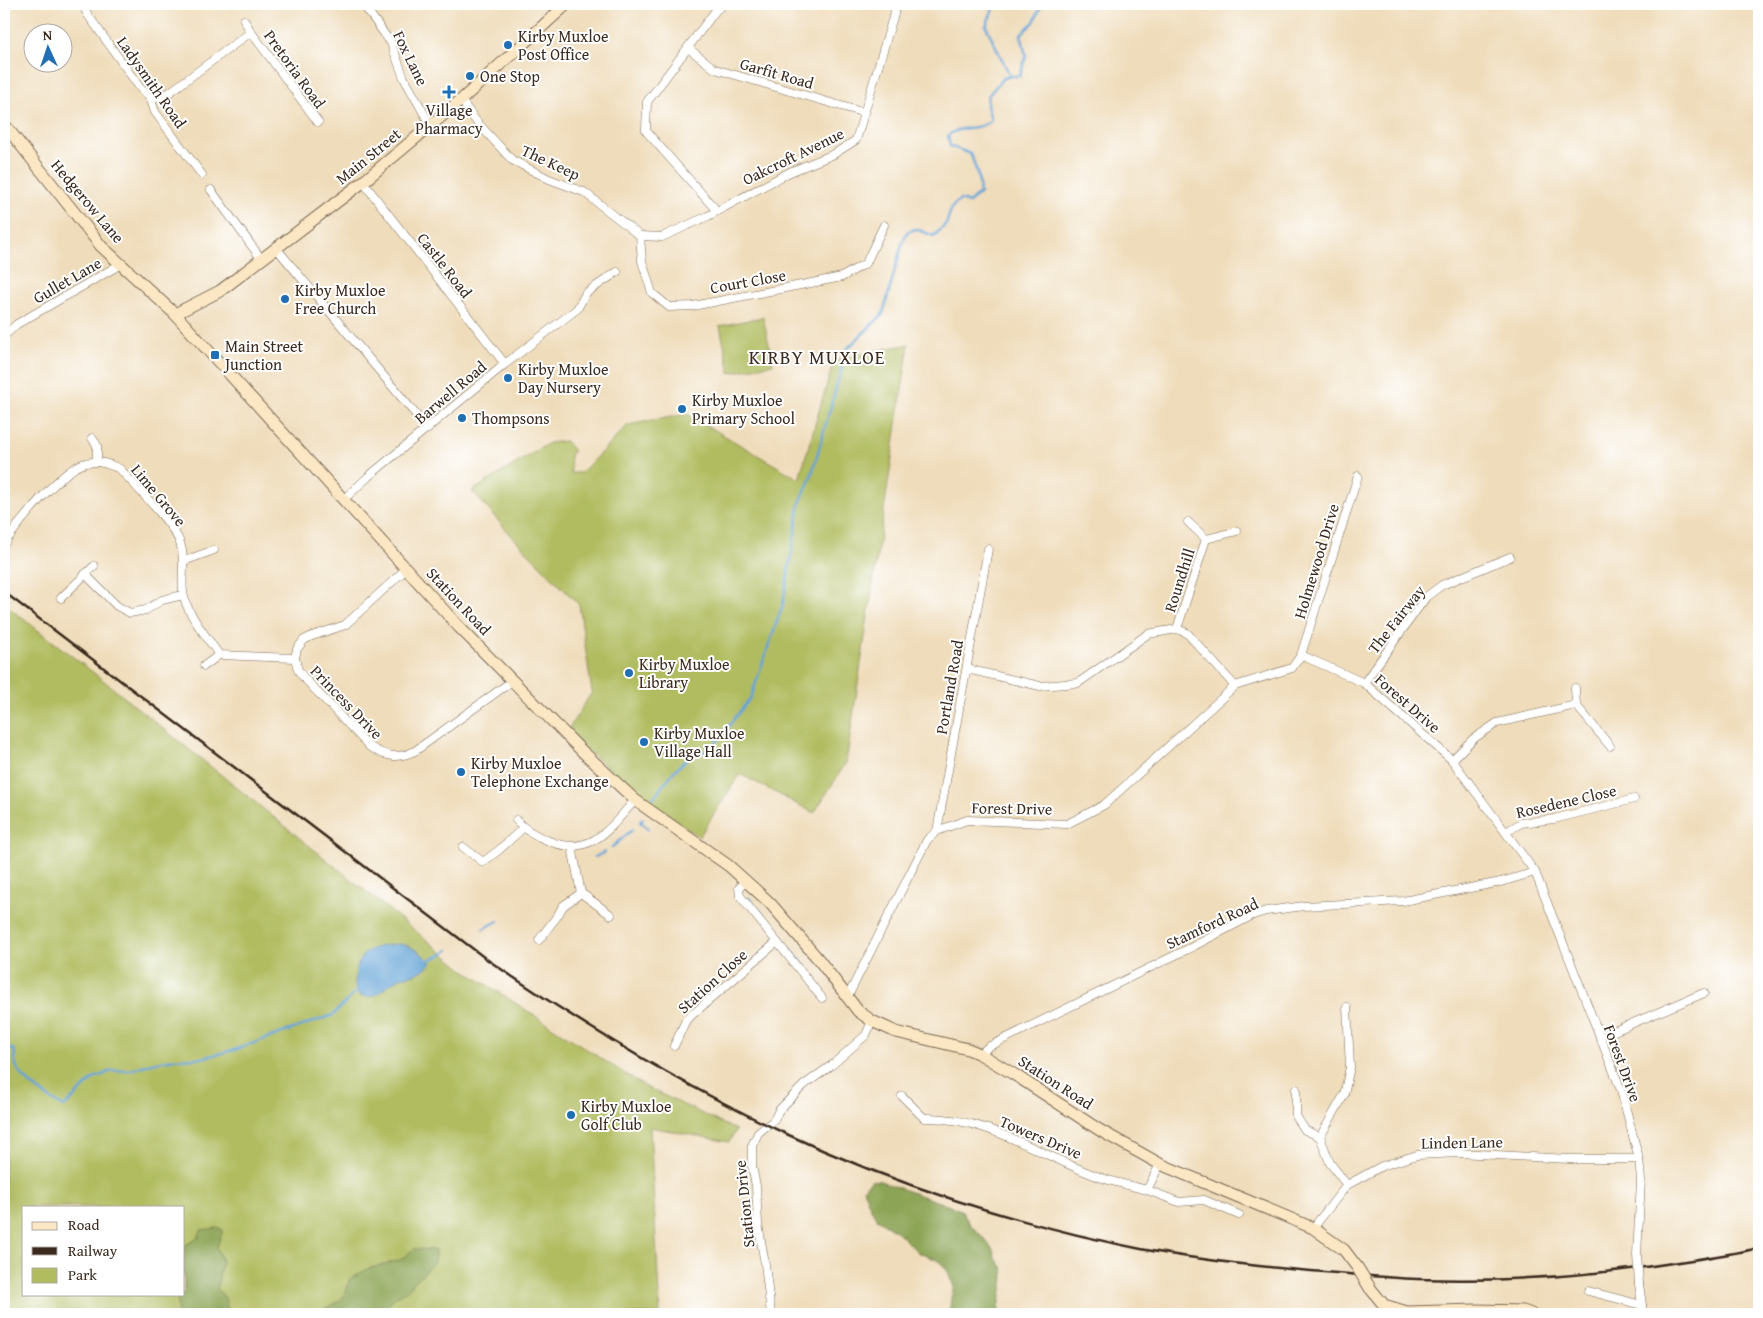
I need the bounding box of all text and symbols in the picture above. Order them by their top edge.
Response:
north arrow [22,22,72,72]
place label: Kirby Muxloe Post Office [518,24,608,66]
text: N [42,25,53,45]
street label: Pretoria Road [258,25,332,114]
street label: Fox Lane [387,26,435,90]
street label: Ladysmith Road [111,31,193,133]
marker: Kirby Muxloe Post Office [502,39,514,51]
street label: Garfit Road [737,51,817,95]
place label: One Stop [480,64,540,88]
marker: One Stop [464,70,476,82]
marker: Village Pharmacy [443,86,455,98]
place label: Village Pharmacy [415,98,483,140]
street label: Oakcroft Avenue [738,121,848,191]
street label: Main Street [330,122,406,190]
street label: The Keep [518,138,585,186]
street label: Hedgerow Lane [46,154,130,248]
street label: Castle Road [412,227,479,303]
street label: Gullet Lane [28,251,106,309]
street label: Court Close [708,263,788,299]
place label: Kirby Muxloe Free Church [295,278,385,320]
marker: Kirby Muxloe Free Church [279,293,291,305]
place label: Main Street Junction [223,334,304,376]
district label: KIRBY MUXLOE [749,343,885,371]
marker: Main Street Junction [209,349,221,361]
street label: Barwell Road [409,354,492,429]
place label: Kirby Muxloe Day Nursery [518,357,608,399]
marker: Kirby Muxloe Day Nursery [502,372,514,384]
place label: Kirby Muxloe Primary School [692,388,795,430]
marker: Kirby Muxloe Primary School [676,403,688,415]
place label: Thompsons [472,406,550,430]
marker: Thompsons [456,412,468,424]
street label: Lime Grove [126,459,192,531]
street label: Holmewood Drive [1287,500,1345,622]
street label: Roundhill [1157,544,1201,615]
street label: Station Road [421,562,497,641]
street label: The Fairway [1361,579,1431,658]
street label: Portland Road [929,637,969,736]
place label: Kirby Muxloe Library [639,652,729,694]
street label: Princess Drive [305,659,389,745]
marker: Kirby Muxloe Library [623,667,635,679]
street label: Forest Drive [1370,667,1446,739]
place label: Kirby Muxloe Village Hall [654,721,744,763]
marker: Kirby Muxloe Village Hall [638,736,650,748]
place label: Kirby Muxloe Telephone Exchange [471,751,609,793]
marker: Kirby Muxloe Telephone Exchange [455,766,467,778]
street label: Rosedene Close [1513,778,1619,824]
street label: Forest Drive [971,795,1053,821]
street label: Stamford Road [1162,891,1263,955]
street label: Station Close [672,943,752,1019]
street label: Forest Drive [1598,1021,1648,1105]
street label: Station Road [1014,1049,1099,1116]
place label: Kirby Muxloe Golf Club [581,1094,671,1136]
marker: Kirby Muxloe Golf Club [565,1109,577,1121]
street label: Towers Drive [996,1109,1086,1165]
street label: Linden Lane [1421,1129,1503,1155]
street label: Station Drive [727,1159,761,1249]
legend [22,1206,185,1296]
text: Road [68,1214,99,1235]
text: Railway [68,1240,118,1261]
text: Park [68,1264,97,1285]

